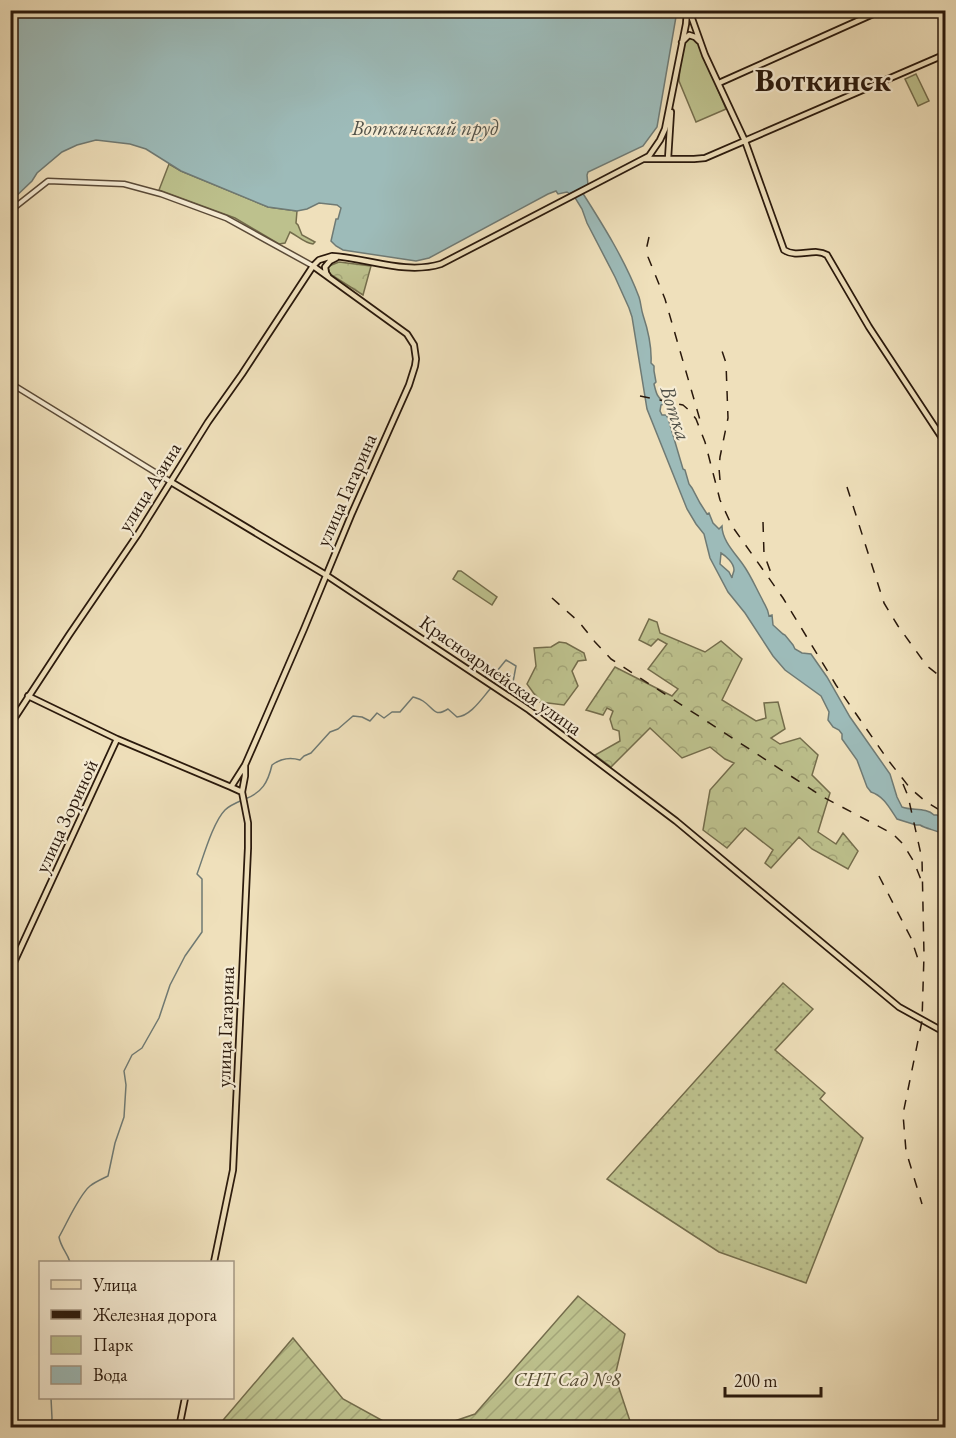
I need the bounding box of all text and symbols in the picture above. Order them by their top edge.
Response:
district label: Воткинск [755,59,891,101]
water label: Воткинский пруд [351,114,499,141]
water label: Вотка [654,381,698,444]
street label: улица Гагарина [309,429,383,551]
street label: улица Азина [111,437,187,537]
street label: Красноармейская улица [415,609,587,741]
street label: улица Зориной [28,755,104,877]
street label: улица Гагарина [210,966,240,1088]
legend [39,1261,234,1399]
text: Улица [92,1273,138,1296]
text: Железная дорога [92,1303,218,1326]
text: Парк [93,1333,133,1356]
scale bar [725,1360,821,1398]
text: Вода [93,1363,128,1386]
park label: СНТ Сад №8 [513,1366,622,1392]
text: 200 m [734,1369,778,1392]

